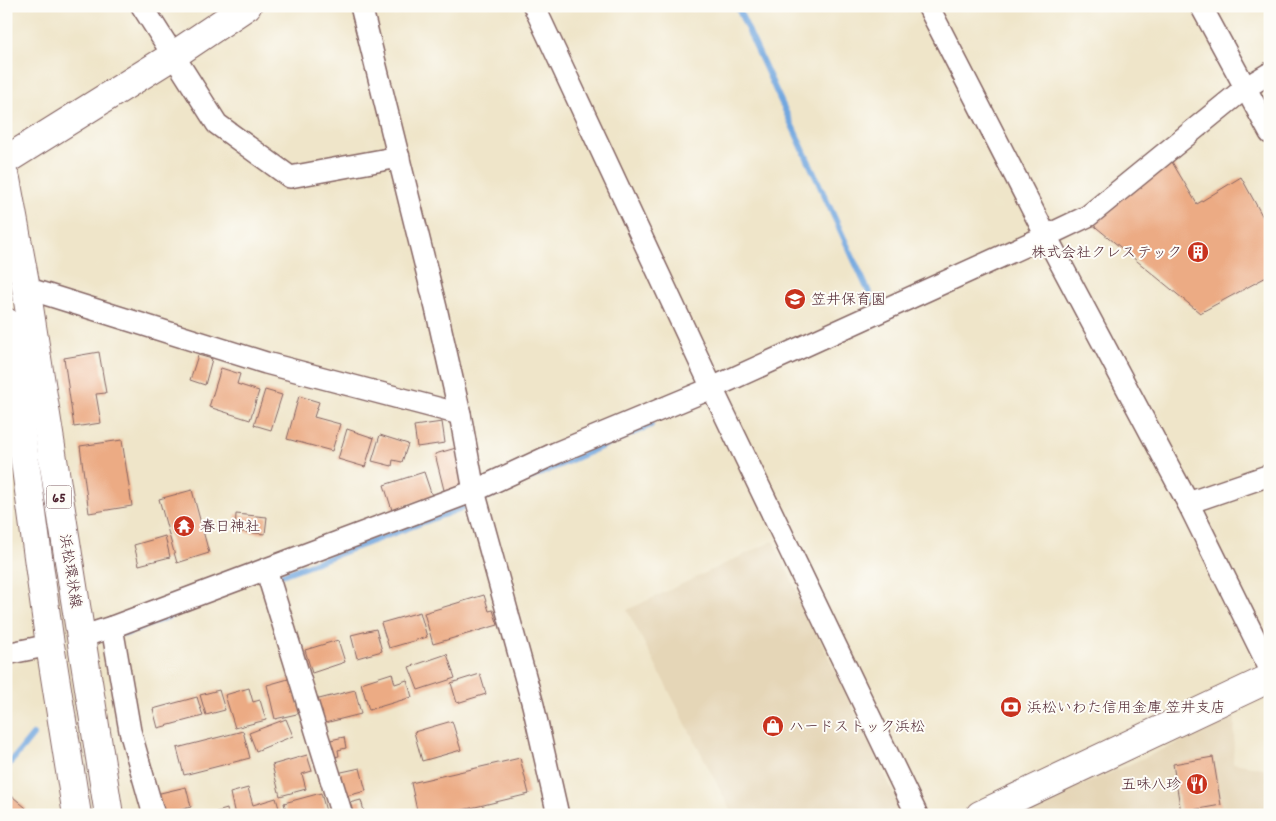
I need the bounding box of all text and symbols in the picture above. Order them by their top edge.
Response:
building icon: 株式会社クレステック [1186,240,1210,264]
place label: 株式会社クレステック [1031,243,1182,265]
school or university icon: 笠井保育園 [783,287,807,311]
place label: 笠井保育園 [811,290,886,312]
road number: 65 [46,486,72,508]
temple icon: 春日神社 [172,514,196,538]
place label: 春日神社 [200,517,260,539]
street label: 浜松環状線 [52,533,86,610]
bank icon: 浜松いわた信用金庫 笠井支店 [999,695,1023,719]
place label: 浜松いわた信用金庫 笠井支店 [1027,698,1225,720]
shop icon: ハードストック浜松 [761,714,785,738]
place label: ハードストック浜松 [789,717,925,739]
restaurant icon: 五味八珍 [1185,772,1209,796]
place label: 五味八珍 [1121,775,1181,797]

